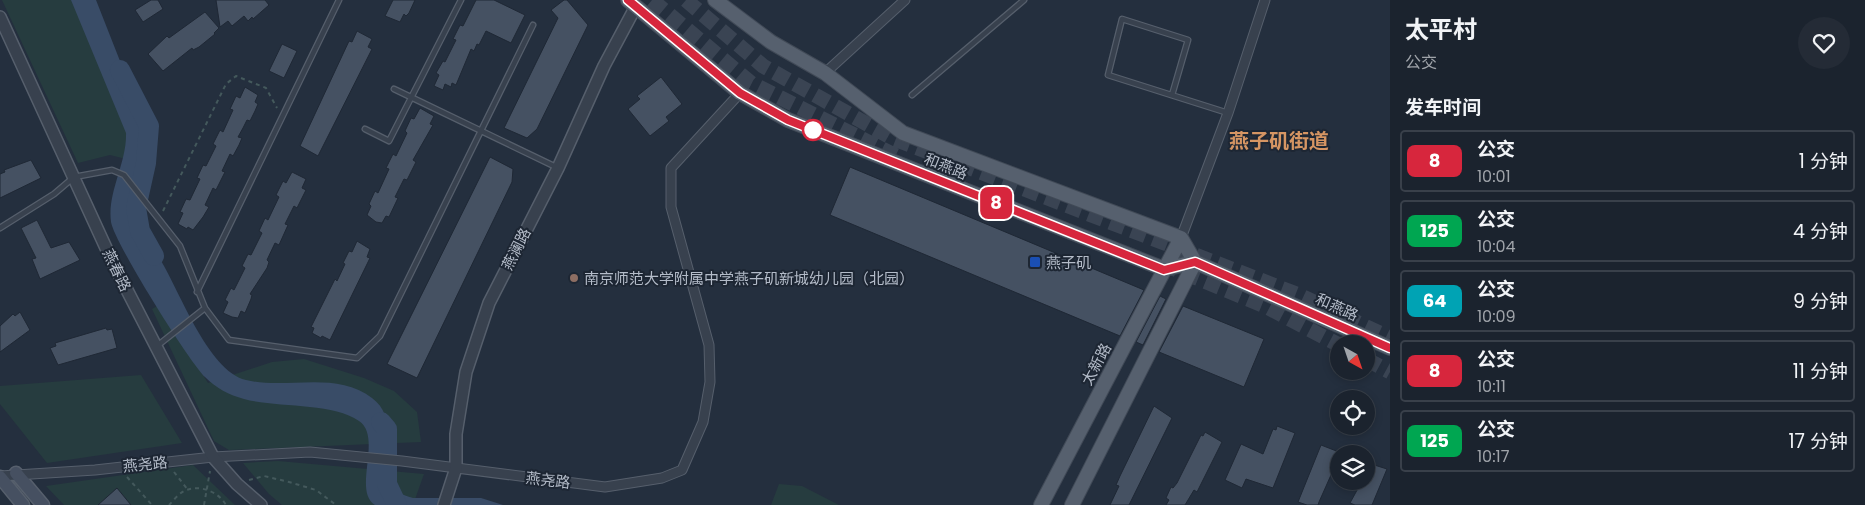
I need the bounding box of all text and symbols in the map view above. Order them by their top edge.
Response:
text: 太平村 [1405,13,1477,46]
button: heart [1798,17,1850,69]
text: 公交 [1405,51,1437,74]
text: 发车时间 [1405,94,1481,121]
unlabelled marker [802,119,824,141]
district label: 燕子矶街道 [1229,127,1329,155]
text: 公交 [1477,136,1515,163]
street label: 和燕路 [921,148,971,184]
text: 8 [1429,148,1440,173]
text: 1 分钟 [1799,148,1848,175]
text: 10:01 [1477,165,1511,188]
line badge: 8 [980,187,1012,219]
text: 8 [990,190,1002,215]
text: 公交 [1477,206,1515,233]
text: 125 [1420,218,1449,243]
text: 4 分钟 [1793,218,1848,245]
street label: 燕澜路 [496,224,536,274]
text: 10:04 [1477,235,1516,258]
street label: 燕春路 [98,245,136,295]
place label: 燕子矶 [1046,252,1091,273]
marker: 燕子矶 [1028,255,1042,269]
place label: 南京师范大学附属中学燕子矶新城幼儿园（北园） [584,268,914,289]
marker: 南京师范大学附属中学燕子矶新城幼儿园（北园） [568,272,580,284]
text: 公交 [1477,276,1515,303]
street label: 和燕路 [1312,288,1362,326]
text: 64 [1423,288,1446,313]
text: 9 分钟 [1793,288,1848,315]
text: 10:09 [1477,305,1516,328]
north arrow [1330,335,1375,380]
map controls [1330,335,1375,490]
street label: 太新路 [1076,339,1116,389]
text: 公交 [1477,346,1515,373]
text: 8 [1429,358,1440,383]
text: 11 分钟 [1793,358,1848,385]
text: 10:11 [1477,375,1506,398]
button: locate [1330,390,1375,435]
text: 公交 [1477,416,1515,443]
text: 125 [1420,428,1449,453]
text: 17 分钟 [1788,428,1848,455]
button: layers [1330,445,1375,490]
text: 10:17 [1477,445,1509,468]
street label: 燕尧路 [122,451,168,477]
street label: 燕尧路 [524,467,572,493]

